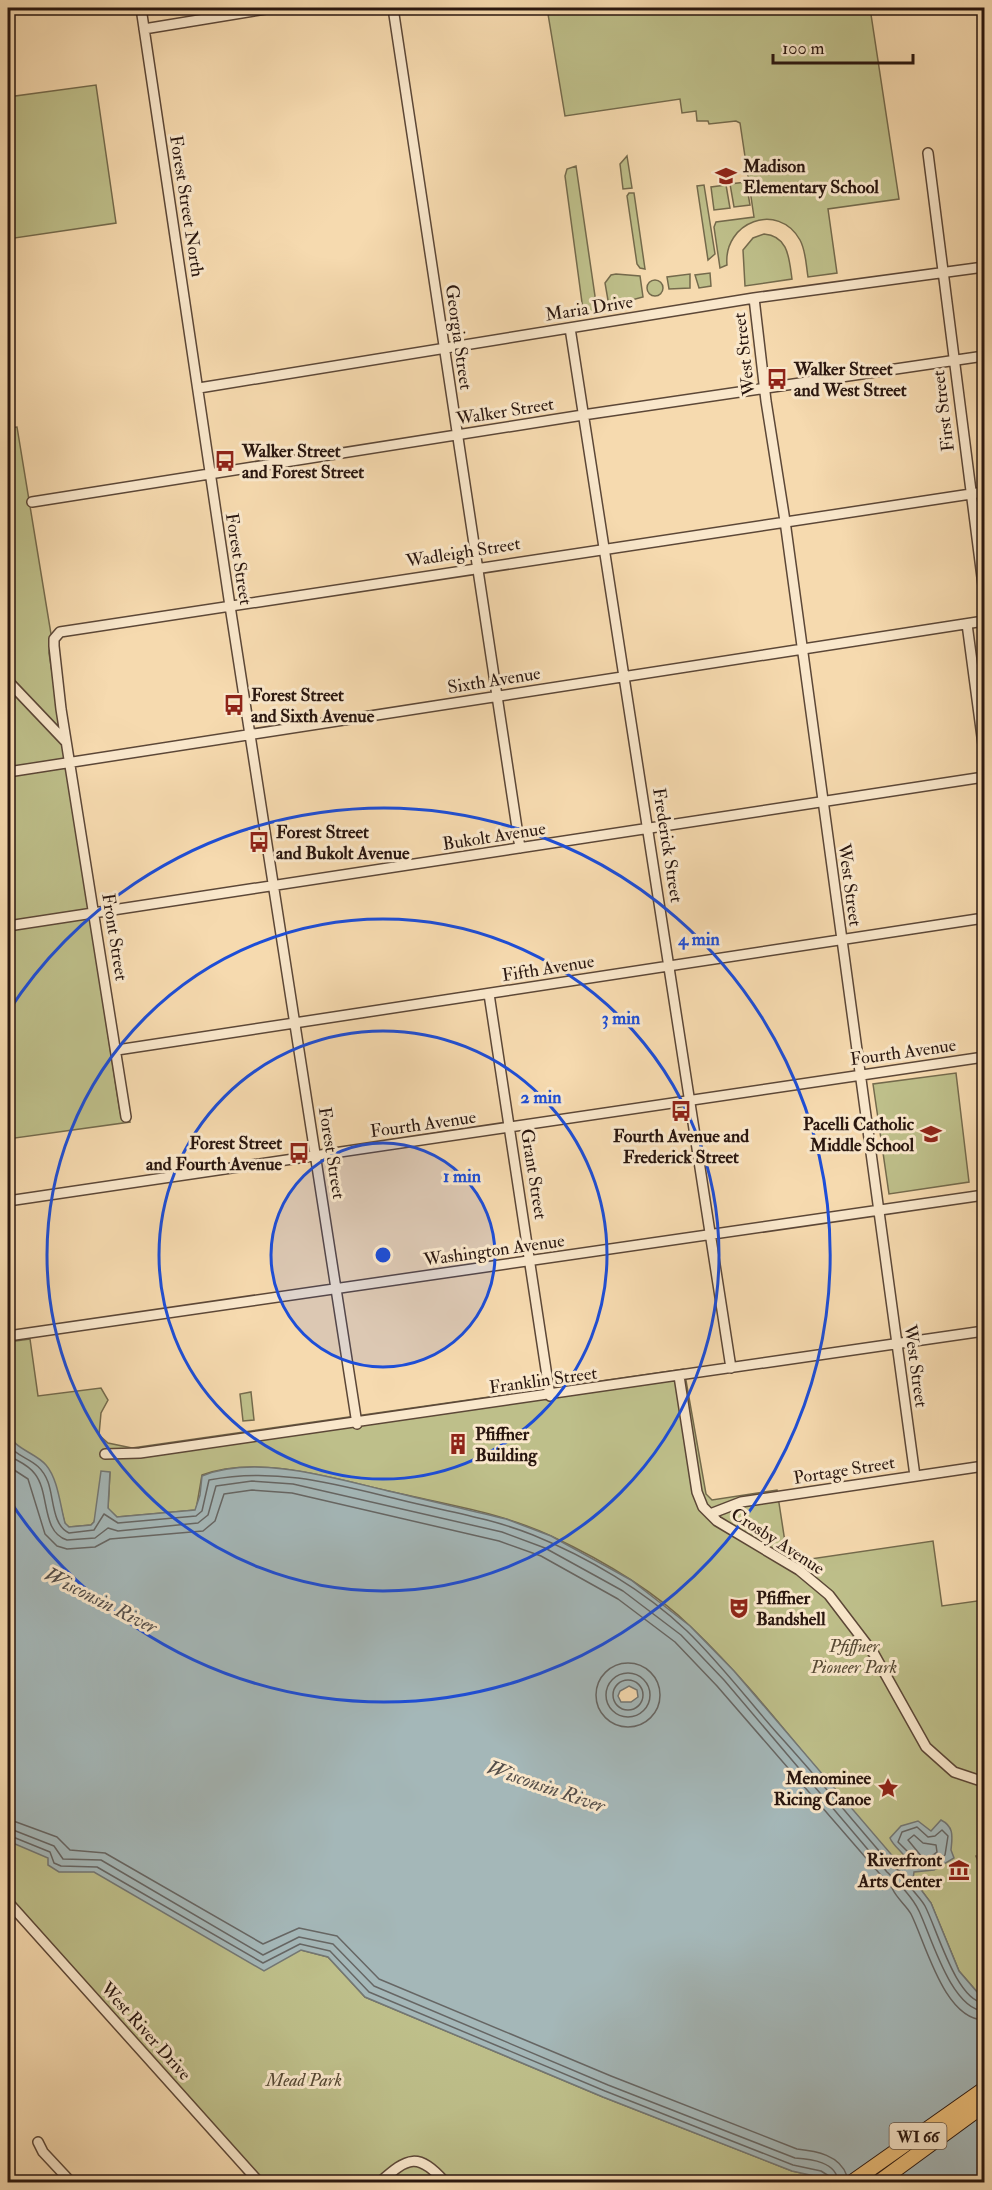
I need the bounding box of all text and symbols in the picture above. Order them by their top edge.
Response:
scale bar [773,27,912,65]
text: 100 m [782,37,825,60]
street label: Forest Street North [164,134,209,279]
place label: Madison Elementary School [742,155,879,199]
school or university icon: Madison Elementary School [714,164,738,188]
street label: Georgia Street [440,283,477,391]
street label: Maria Drive [544,290,635,327]
street label: West Street [728,311,761,398]
place label: Walker Street and West Street [793,358,907,402]
bus stop icon: Walker Street and West Street [765,367,789,391]
street label: First Street [927,369,960,453]
street label: Walker Street [454,392,556,431]
place label: Walker Street and Forest Street [241,440,364,484]
bus stop icon: Walker Street and Forest Street [213,449,237,473]
street label: Forest Street [220,511,257,607]
street label: Wadleigh Street [403,532,522,573]
street label: Sixth Avenue [446,662,543,699]
place label: Forest Street and Sixth Avenue [251,684,375,728]
bus stop icon: Forest Street and Sixth Avenue [222,693,246,717]
street label: Frederick Street [647,786,688,904]
street label: Bukolt Avenue [441,817,548,856]
place label: Forest Street and Bukolt Avenue [276,821,410,865]
bus stop icon: Forest Street and Bukolt Avenue [247,830,271,854]
street label: West Street [832,841,867,928]
street label: Front Street [96,892,133,983]
text: 4 min [677,928,720,951]
street label: Fifth Avenue [500,950,596,987]
text: 3 min [602,1007,641,1030]
street label: Fourth Avenue [849,1034,958,1071]
text: 2 min [521,1086,562,1109]
bus stop icon: Fourth Avenue and Frederick Street [669,1099,693,1123]
street label: Forest Street [313,1105,350,1201]
street label: Fourth Avenue [369,1106,478,1143]
place label: Pacelli Catholic Middle School [803,1113,915,1157]
school or university icon: Pacelli Catholic Middle School [919,1122,943,1146]
place label: Fourth Avenue and Frederick Street [613,1125,749,1169]
street label: Grant Street [515,1127,552,1221]
place label: Forest Street and Fourth Avenue [146,1132,282,1176]
bus stop icon: Forest Street and Fourth Avenue [287,1141,311,1165]
text: 1 min [443,1165,482,1188]
street label: Washington Avenue [421,1229,567,1272]
centre of rings [373,1245,393,1265]
street label: West Street [898,1322,933,1409]
street label: Franklin Street [488,1362,599,1399]
place label: Pfiffner Building [475,1423,538,1467]
building icon: Pfiffner Building [446,1432,470,1456]
street label: Portage Street [792,1451,896,1490]
street label: Crosby Avenue [727,1503,829,1580]
water label: Wisconsin River [40,1561,163,1640]
place label: Pfiffner Bandshell [756,1587,826,1631]
theatre icon: Pfiffner Bandshell [727,1596,751,1620]
park label: Pfiffner Pioneer Park [810,1635,897,1679]
water label: Wisconsin River [484,1755,610,1819]
place label: Menominee Ricing Canoe [774,1767,871,1811]
place icon: Menominee Ricing Canoe [876,1776,900,1800]
place label: Riverfront Arts Center [857,1849,942,1893]
museum icon: Riverfront Arts Center [947,1858,971,1882]
street label: West River Drive [95,1977,196,2086]
park label: Mead Park [265,2069,342,2092]
road number: WI 66 [890,2123,946,2149]

